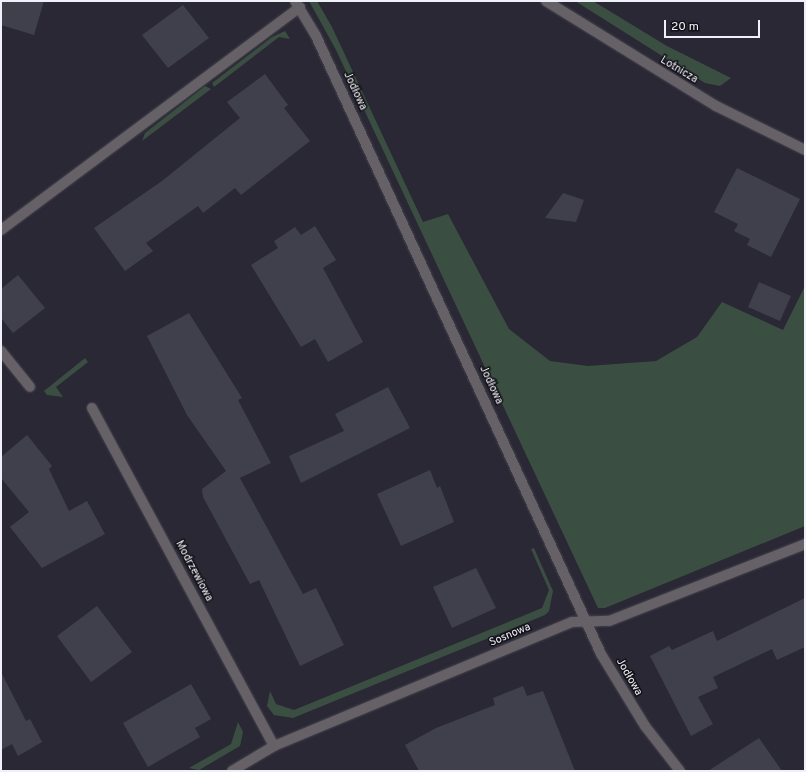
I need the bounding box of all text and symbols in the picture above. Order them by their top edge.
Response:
scale bar [666,12,762,38]
text: 20 m [671,19,699,35]
street label: Lotnicza [658,54,700,86]
street label: Jodłowa [340,70,370,112]
street label: Jodłowa [476,364,506,406]
street label: Modrzewiowa [172,538,216,604]
street label: Sosnowa [487,620,533,650]
street label: Jodłowa [613,656,645,698]

